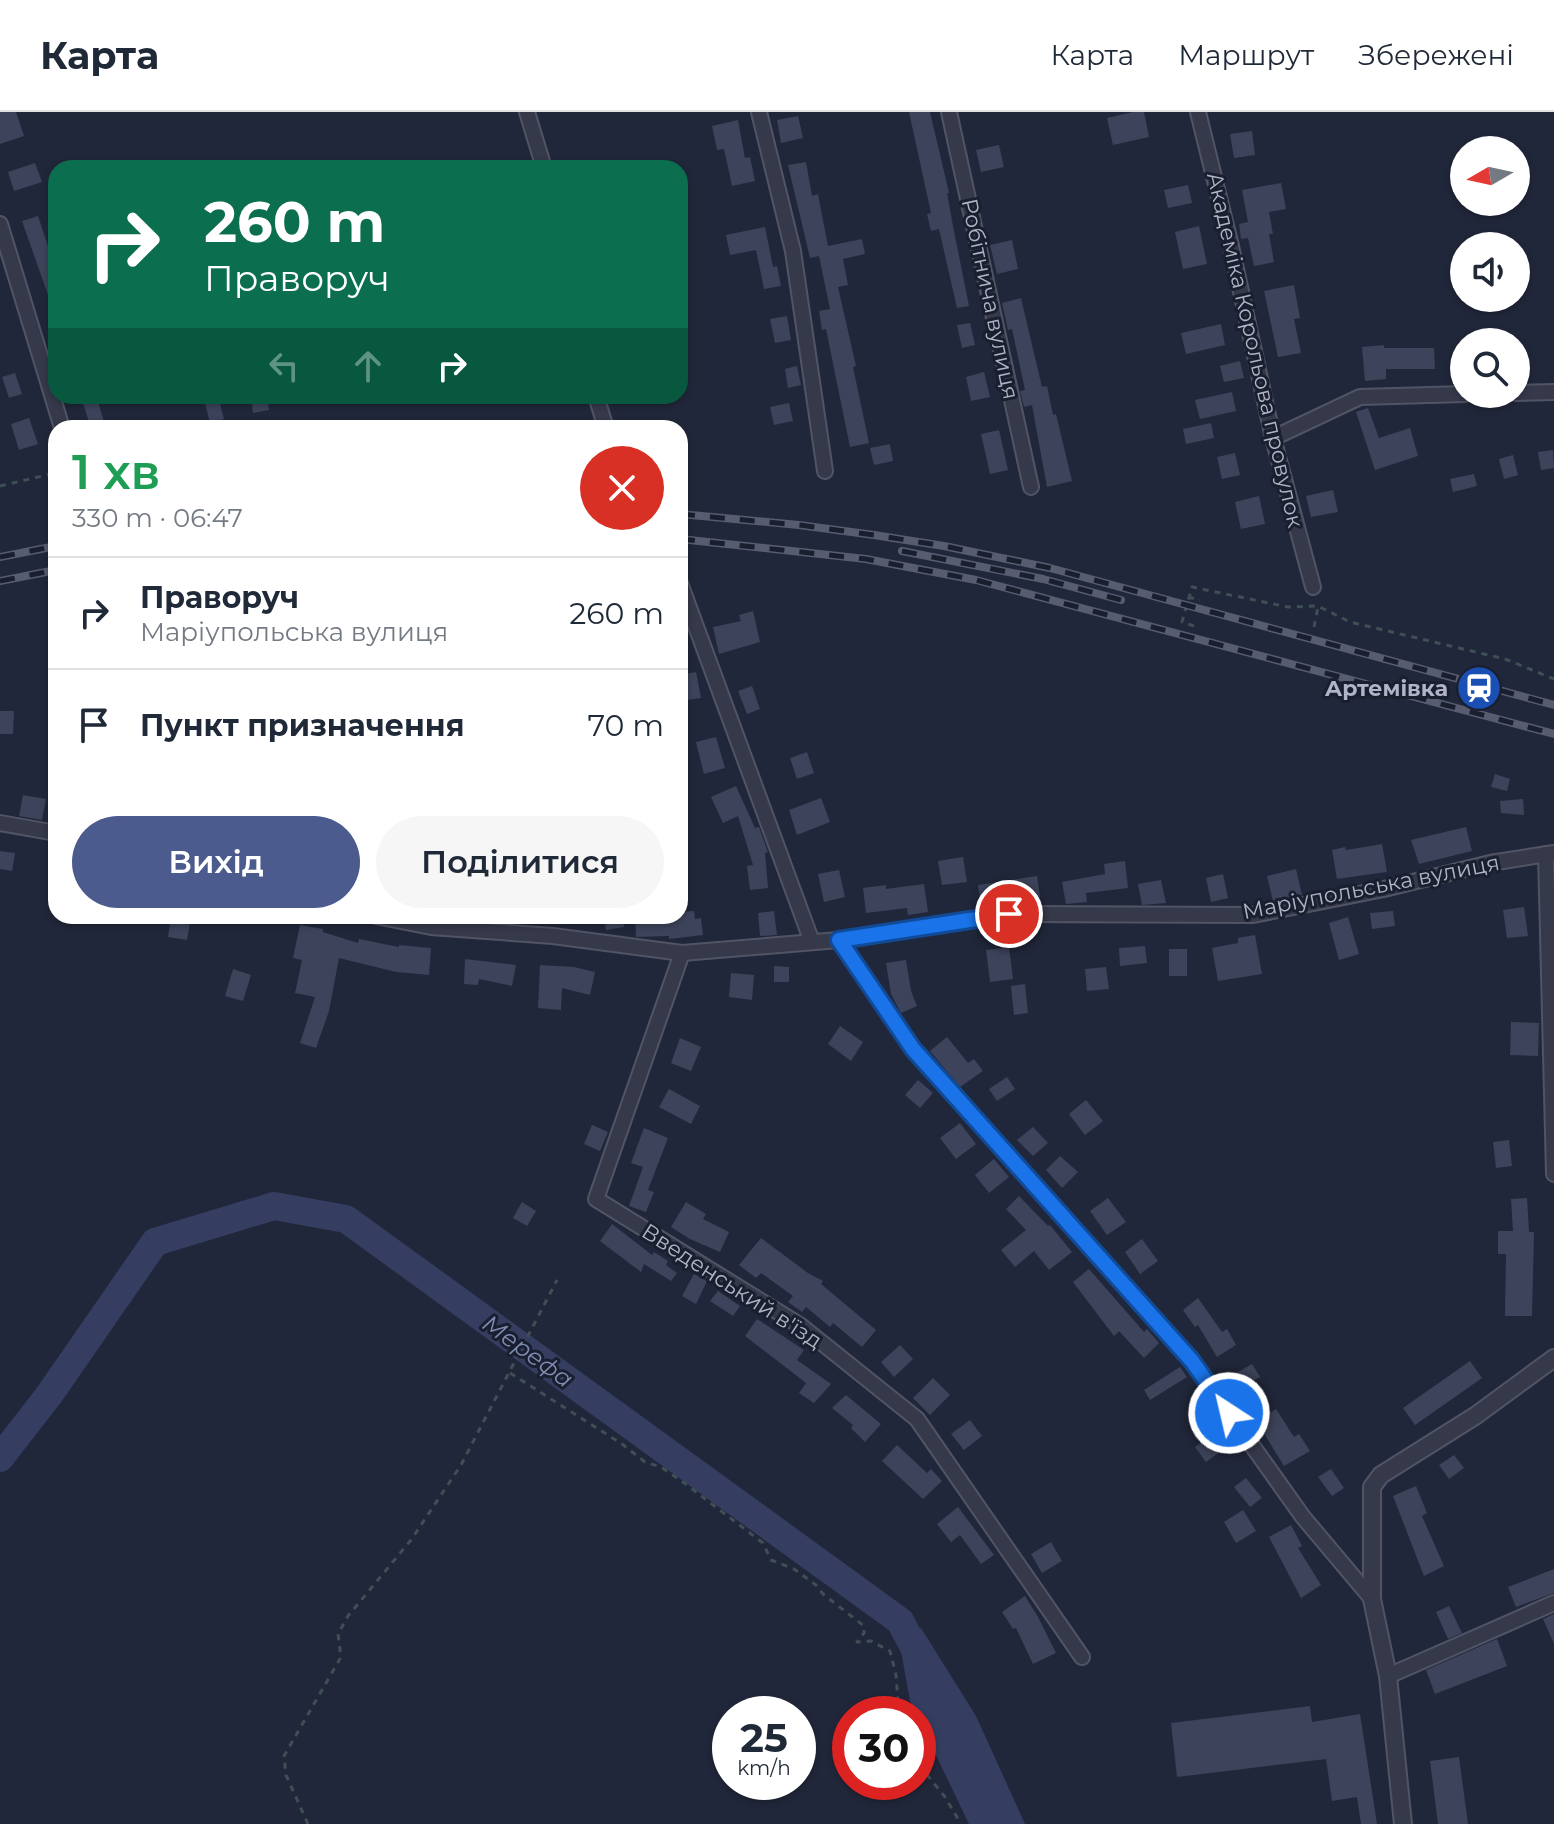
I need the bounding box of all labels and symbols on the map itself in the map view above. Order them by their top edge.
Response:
north arrow [1450,136,1530,216]
street label: Академіка Корольова провулок [1201,170,1309,531]
street label: Робітнича вулиця [956,196,1024,402]
station icon: Артемівка [1455,664,1503,712]
place label: Артемівка [1325,675,1448,702]
street label: Маріупольська вулиця [1240,849,1502,925]
pin [975,880,1043,948]
street label: Введенський в'їзд [637,1218,827,1354]
water label: Мерефа [477,1308,579,1394]
position arrow [1187,1371,1271,1455]
speed limit sign: 30 [832,1696,936,1800]

